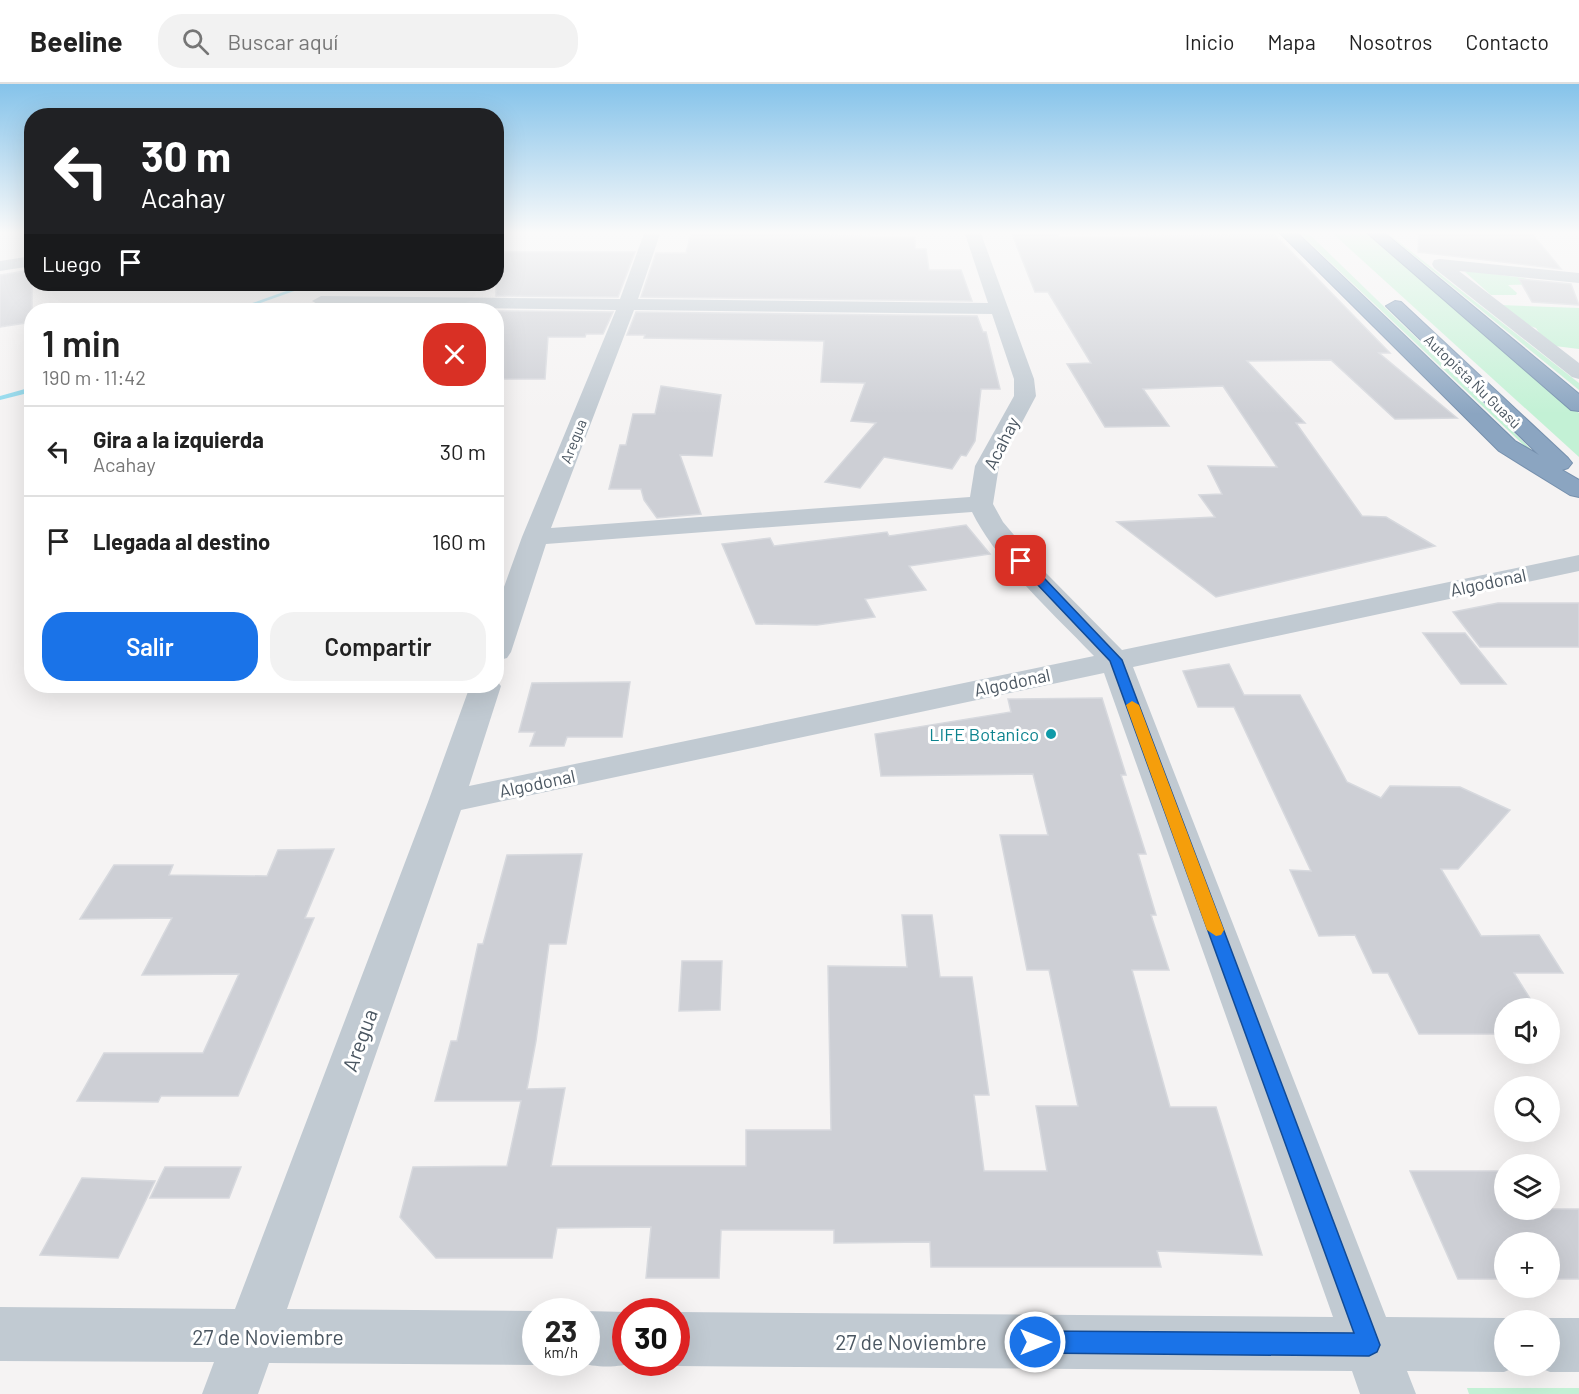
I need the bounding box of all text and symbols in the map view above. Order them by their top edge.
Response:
search box [158,14,578,68]
text: Beeline [30,24,122,58]
icon: search [179,25,212,58]
text: Buscar aquí [227,28,338,54]
text: Inicio [1185,29,1235,54]
text: Mapa [1268,29,1316,54]
text: Nosotros [1349,29,1432,54]
text: Contacto [1465,29,1549,54]
text: 30 m [141,130,231,180]
icon: left [42,132,120,210]
text: Acahay [141,181,226,213]
icon: arrive [114,246,147,279]
text: Luego [42,250,102,276]
text: 1 min [42,321,121,364]
button: close [423,323,486,386]
street label: Autopista Ñu Guasú [1421,330,1525,432]
text: 190 m · 11:42 [42,365,146,389]
street label: Acahay [978,413,1024,473]
street label: Aregua [556,416,590,466]
text: Gira a la izquierda [93,426,264,452]
icon: left [42,435,75,468]
text: 30 m [440,438,486,464]
text: Acahay [93,452,156,476]
icon: arrive [42,525,75,558]
text: Llegada al destino [93,528,270,554]
text: 160 m [432,528,486,554]
pin [995,535,1046,586]
icon: arrive [1004,544,1037,577]
street label: Algodonal [1448,563,1528,601]
button: Salir [42,612,258,681]
button: Compartir [270,612,486,681]
street label: Algodonal [972,663,1052,701]
place label: LIFE Botanico [929,723,1039,745]
marker: LIFE Botanico [1044,727,1058,741]
street label: Algodonal [497,764,577,802]
map controls [1494,998,1560,1376]
button: sound [1494,998,1560,1064]
street label: Aregua [336,1005,382,1075]
button: search [1494,1076,1560,1142]
button: layers [1494,1154,1560,1220]
button: + [1494,1232,1560,1298]
speed limit sign: 30 [612,1298,690,1376]
position arrow [1003,1310,1067,1374]
button: − [1494,1310,1560,1376]
text: 23 [545,1312,577,1348]
street label: 27 de Noviembre [192,1324,344,1349]
street label: 27 de Noviembre [835,1329,987,1354]
text: km/h [544,1343,578,1361]

